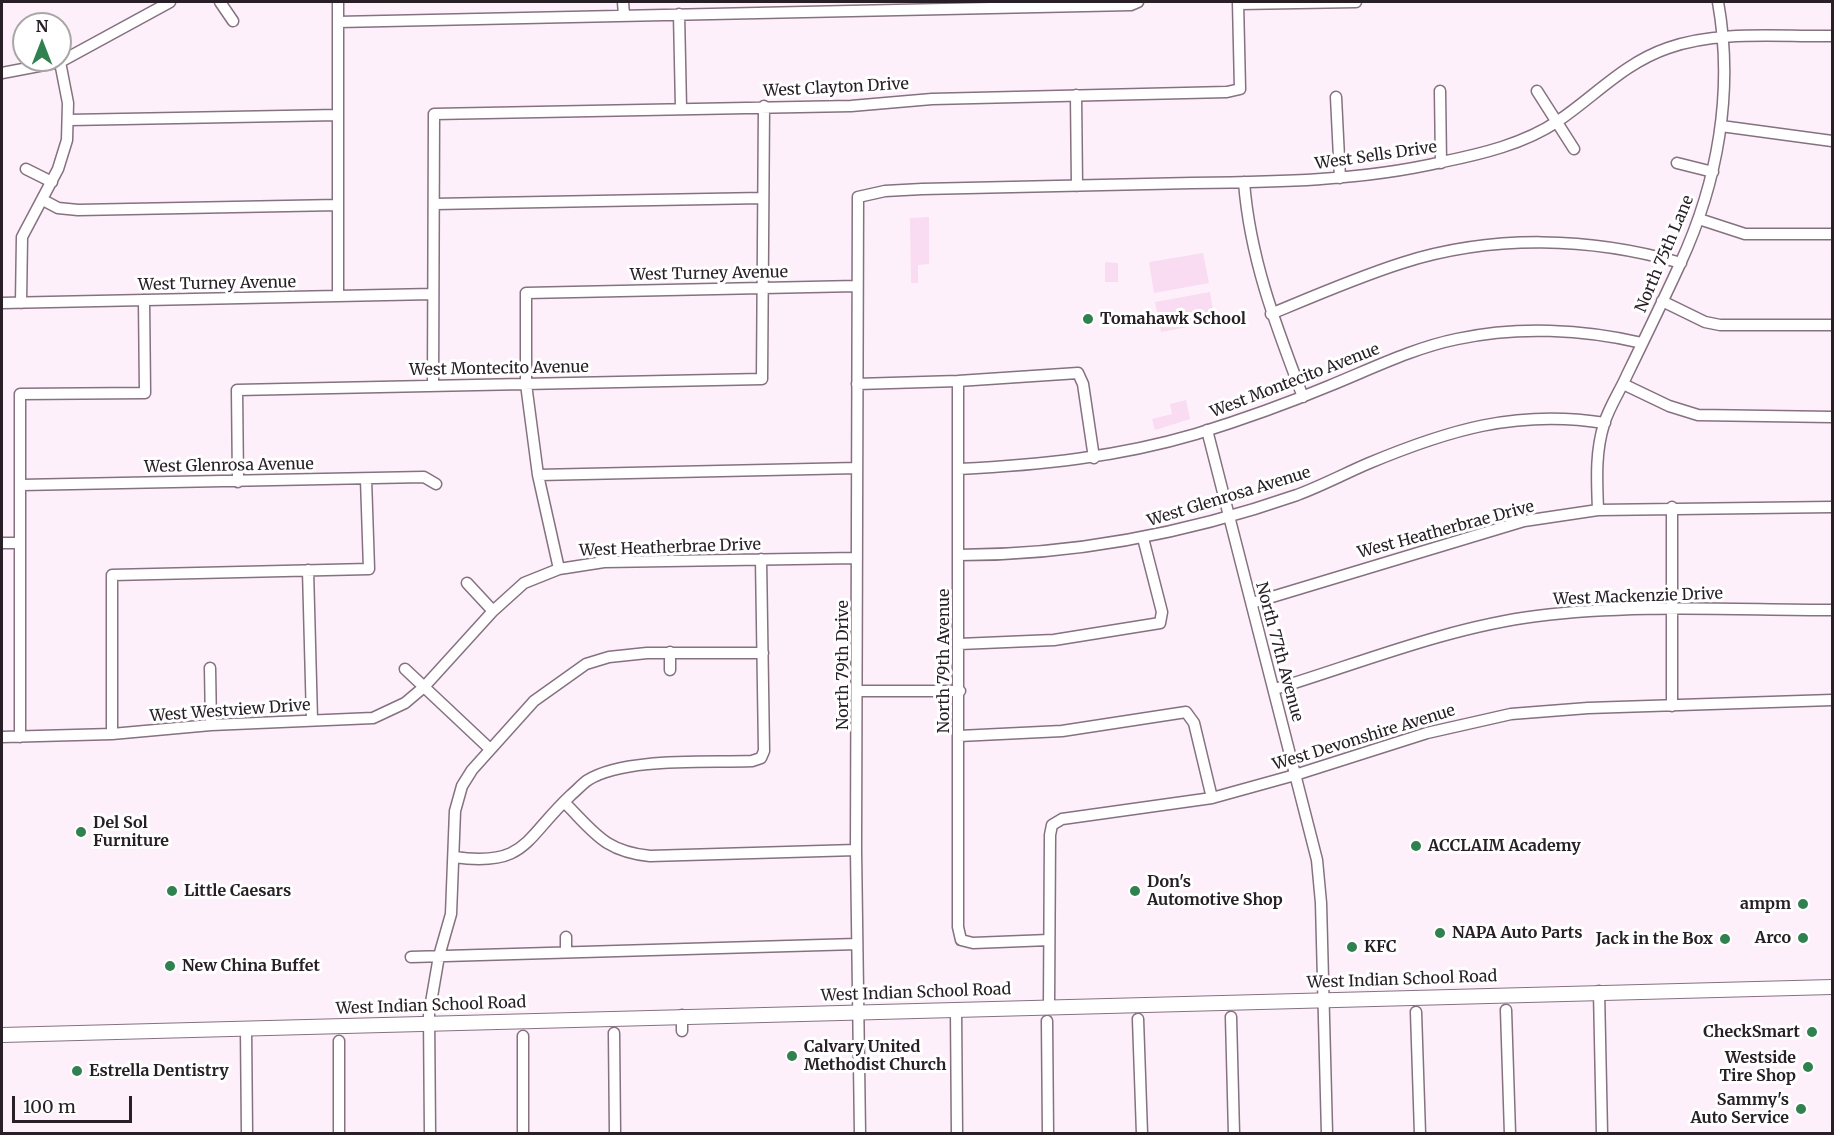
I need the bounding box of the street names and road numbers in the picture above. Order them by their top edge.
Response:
street label: West Clayton Drive [763,75,909,101]
street label: West Sells Drive [1314,138,1438,174]
street label: North 75th Lane [1632,193,1698,315]
street label: West Turney Avenue [630,263,788,285]
street label: West Turney Avenue [138,273,296,295]
street label: West Montecito Avenue [1208,340,1382,422]
street label: West Montecito Avenue [409,358,589,380]
street label: West Glenrosa Avenue [144,455,314,477]
street label: West Glenrosa Avenue [1145,463,1313,531]
street label: West Heatherbrae Drive [1356,497,1536,563]
street label: West Heatherbrae Drive [579,535,761,561]
street label: North 77th Avenue [1251,580,1307,724]
street label: West Mackenzie Drive [1553,584,1723,610]
street label: North 79th Avenue [934,589,954,733]
street label: North 79th Drive [833,600,853,730]
street label: West Westview Drive [149,696,311,726]
street label: West Devonshire Avenue [1270,701,1458,775]
street label: West Indian School Road [1306,967,1498,993]
street label: West Indian School Road [820,980,1012,1006]
street label: West Indian School Road [335,993,527,1019]

